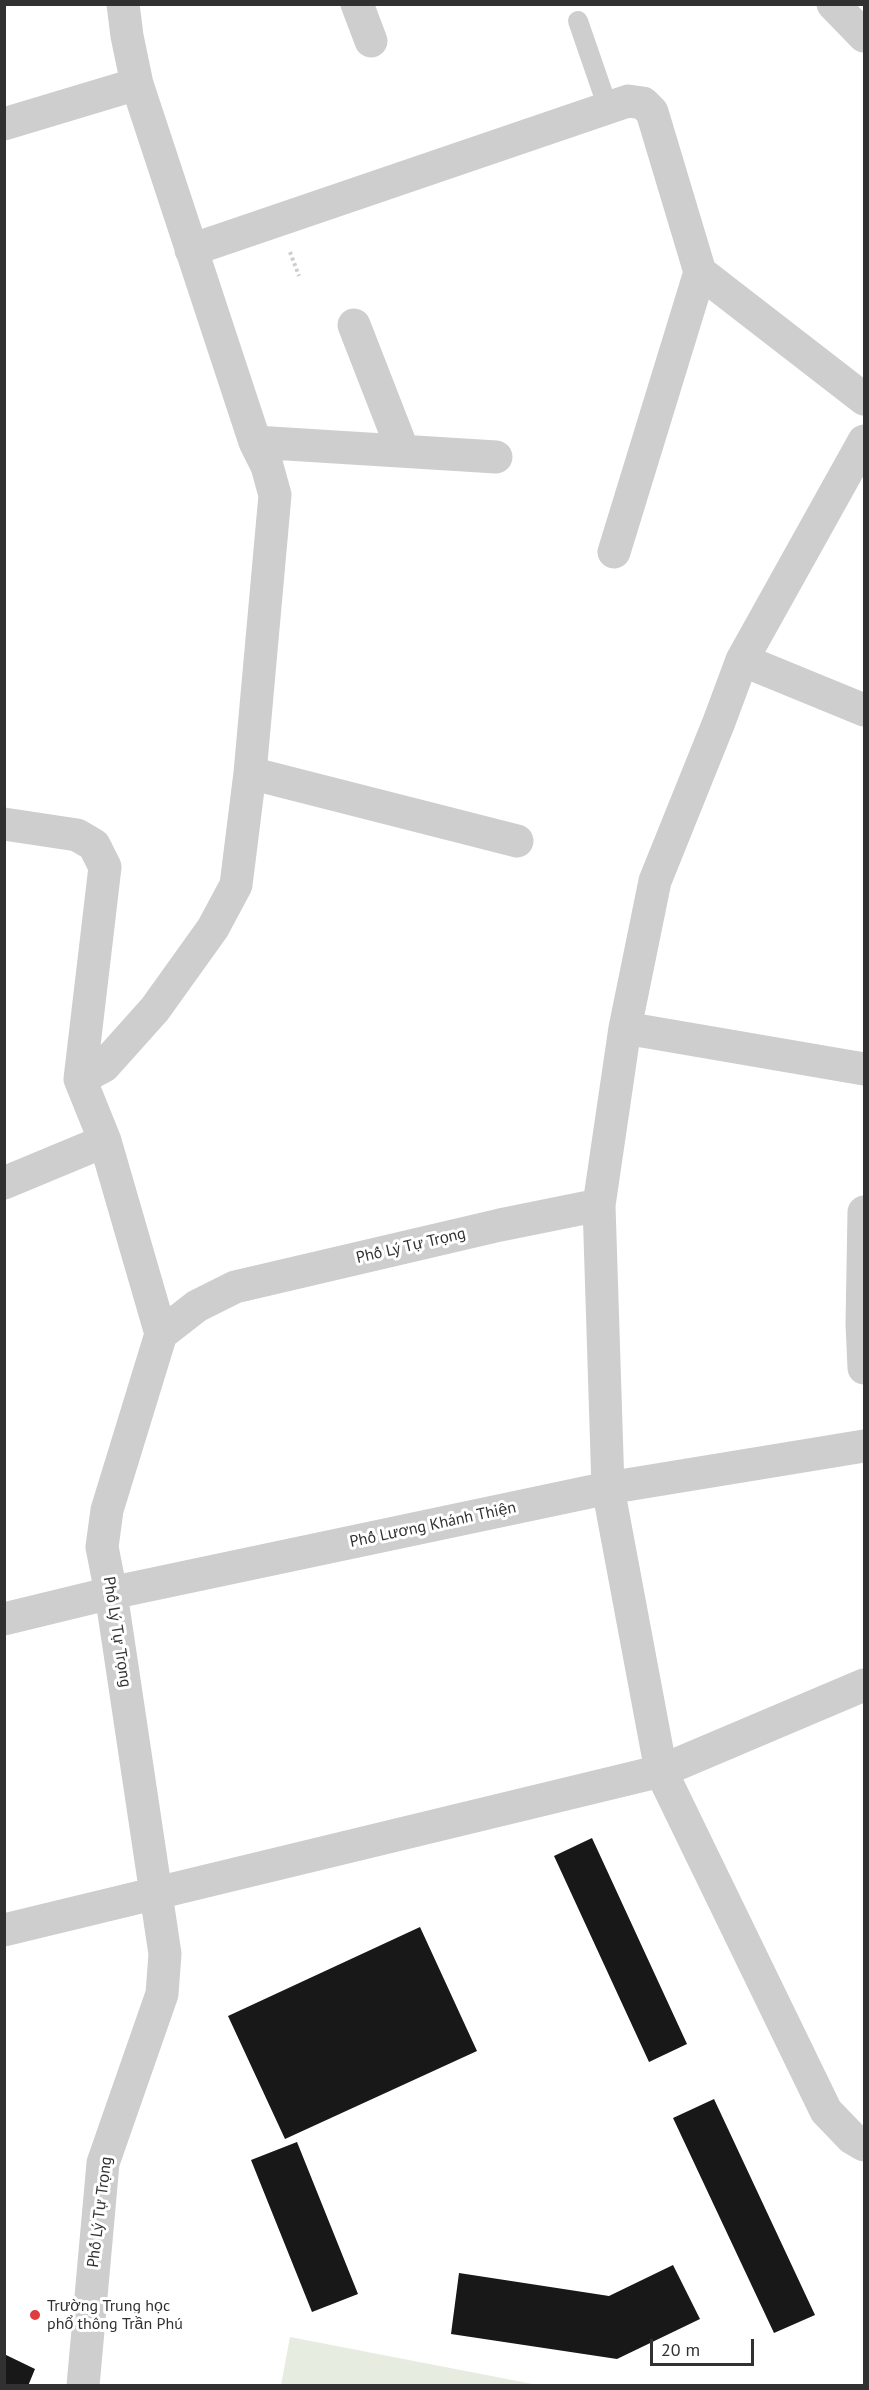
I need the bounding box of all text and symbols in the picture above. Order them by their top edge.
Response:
street label: Phố Lý Tự Trọng [354,1224,468,1268]
street label: Phố Lương Khánh Thiện [348,1498,518,1552]
street label: Phố Lý Tự Trọng [99,1575,135,1689]
street label: Phố Lý Tự Trọng [84,2155,116,2269]
place label: Trường Trung học phổ thông Trần Phú [47,2296,183,2334]
marker: Trường Trung học phổ thông Trần Phú [28,2308,42,2322]
scale bar [653,2327,756,2365]
text: 20 m [661,2338,700,2361]

